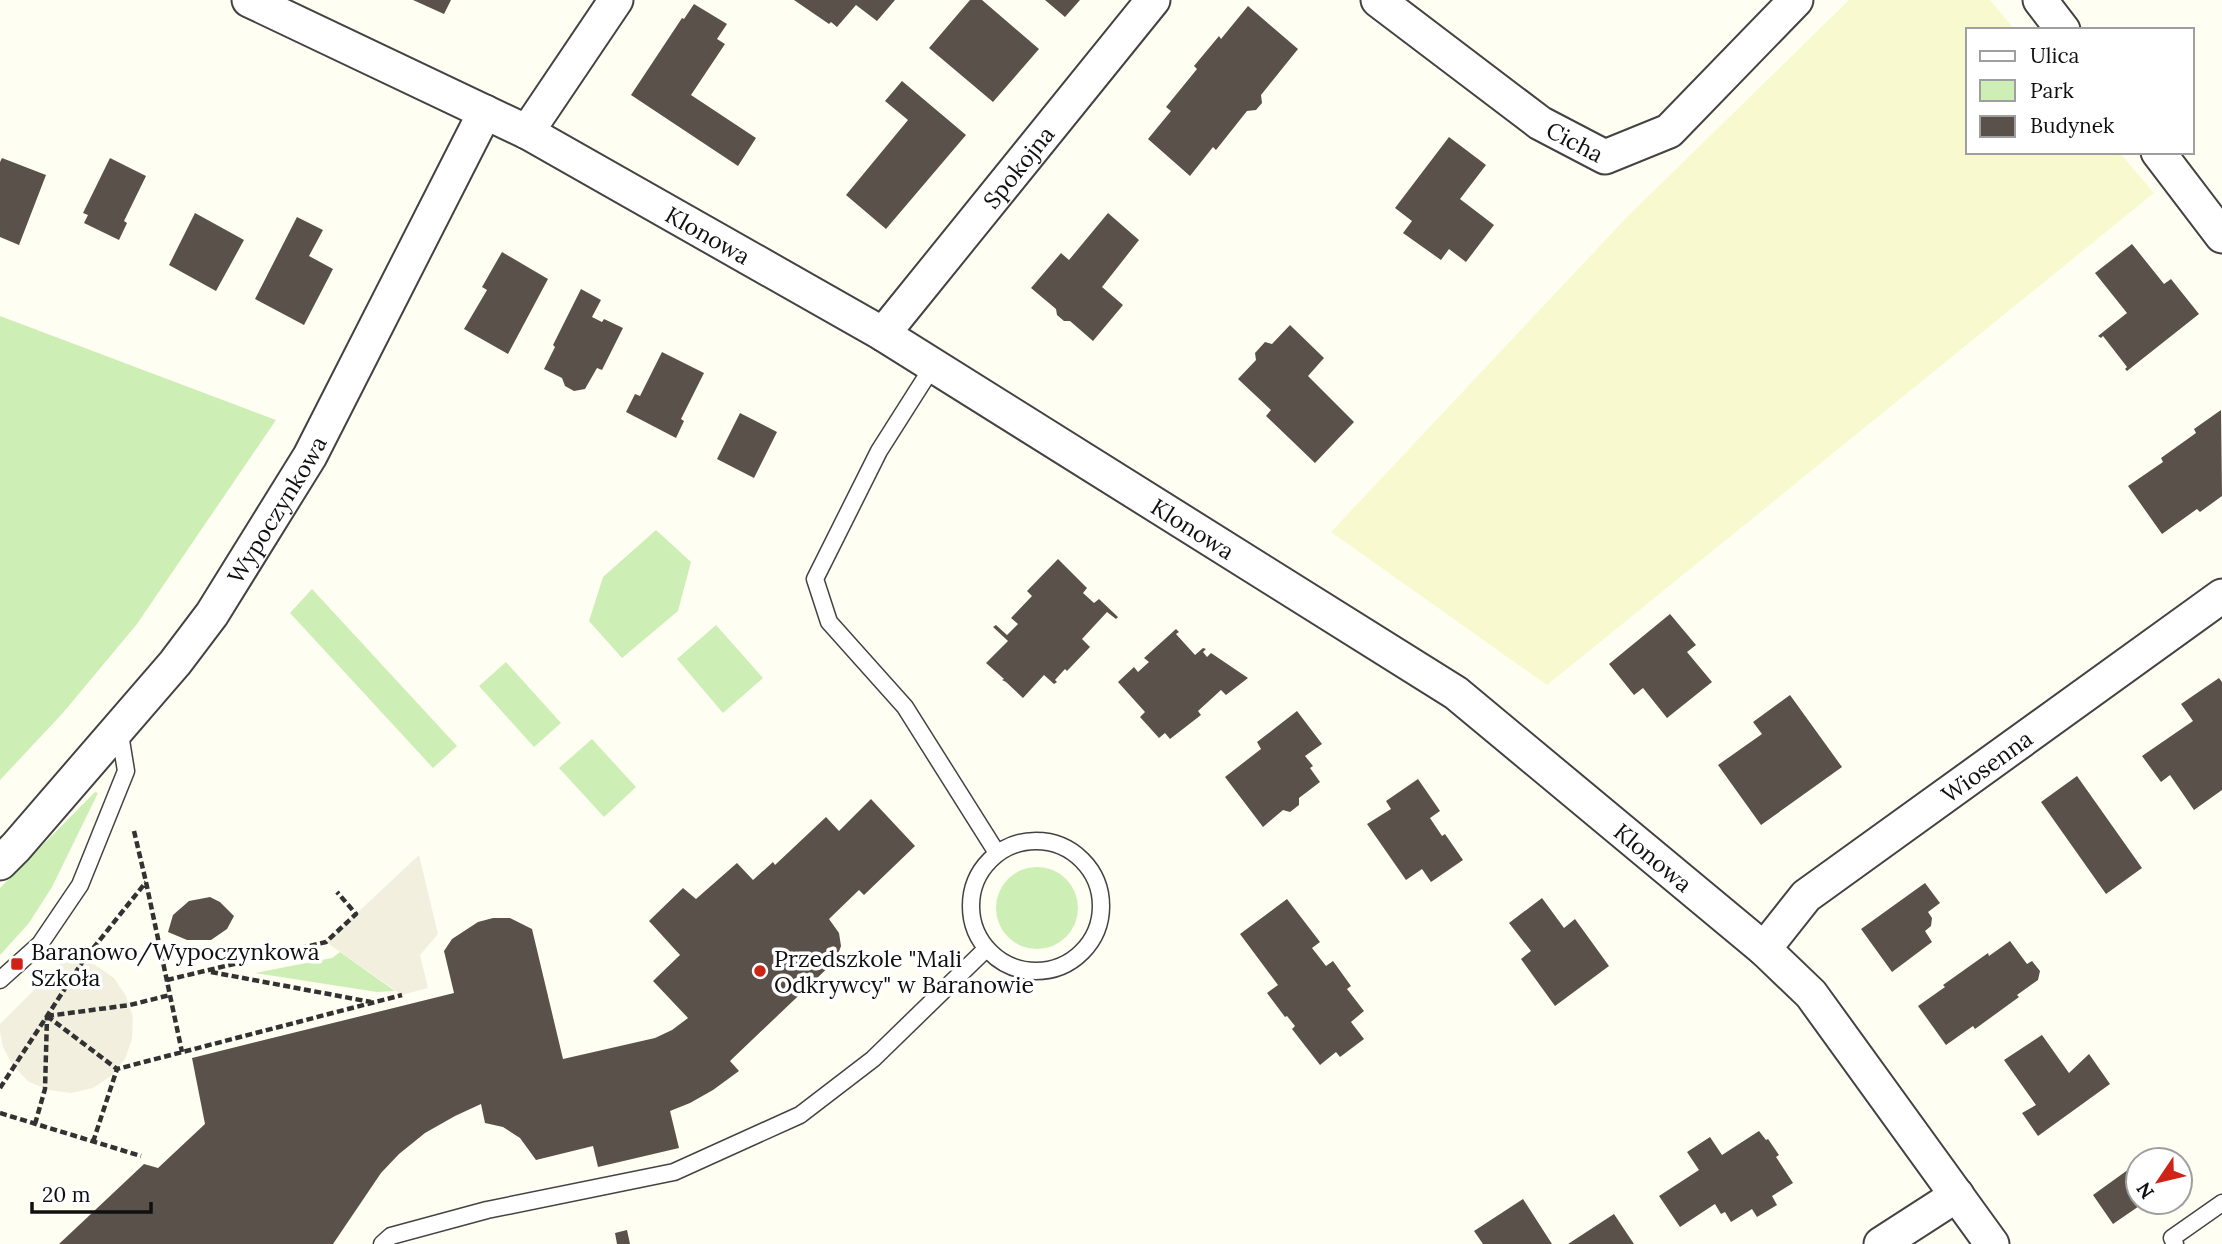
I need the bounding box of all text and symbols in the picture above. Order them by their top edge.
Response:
legend [1966,28,2194,154]
text: Ulica [2030,42,2080,69]
text: Park [2030,77,2074,104]
text: Budynek [2030,112,2115,139]
street label: Cicha [1542,114,1609,168]
street label: Spokojna [976,120,1060,214]
street label: Klonowa [661,199,756,270]
street label: Wypoczynkowa [220,431,332,588]
street label: Klonowa [1146,491,1240,565]
street label: Wiosenna [1935,723,2038,809]
street label: Klonowa [1609,816,1698,898]
place label: Baranowo/Wypoczynkowa Szkoła [31,937,320,992]
place label: Przedszkole "Mali Odkrywcy" w Baranowie [774,944,1034,999]
marker: Baranowo/Wypoczynkowa Szkoła [9,956,25,972]
marker: Przedszkole "Mali Odkrywcy" w Baranowie [752,963,768,979]
north arrow [2124,1146,2194,1216]
scale bar [32,1170,150,1214]
text: N [2131,1178,2159,1204]
text: 20 m [42,1181,91,1208]

